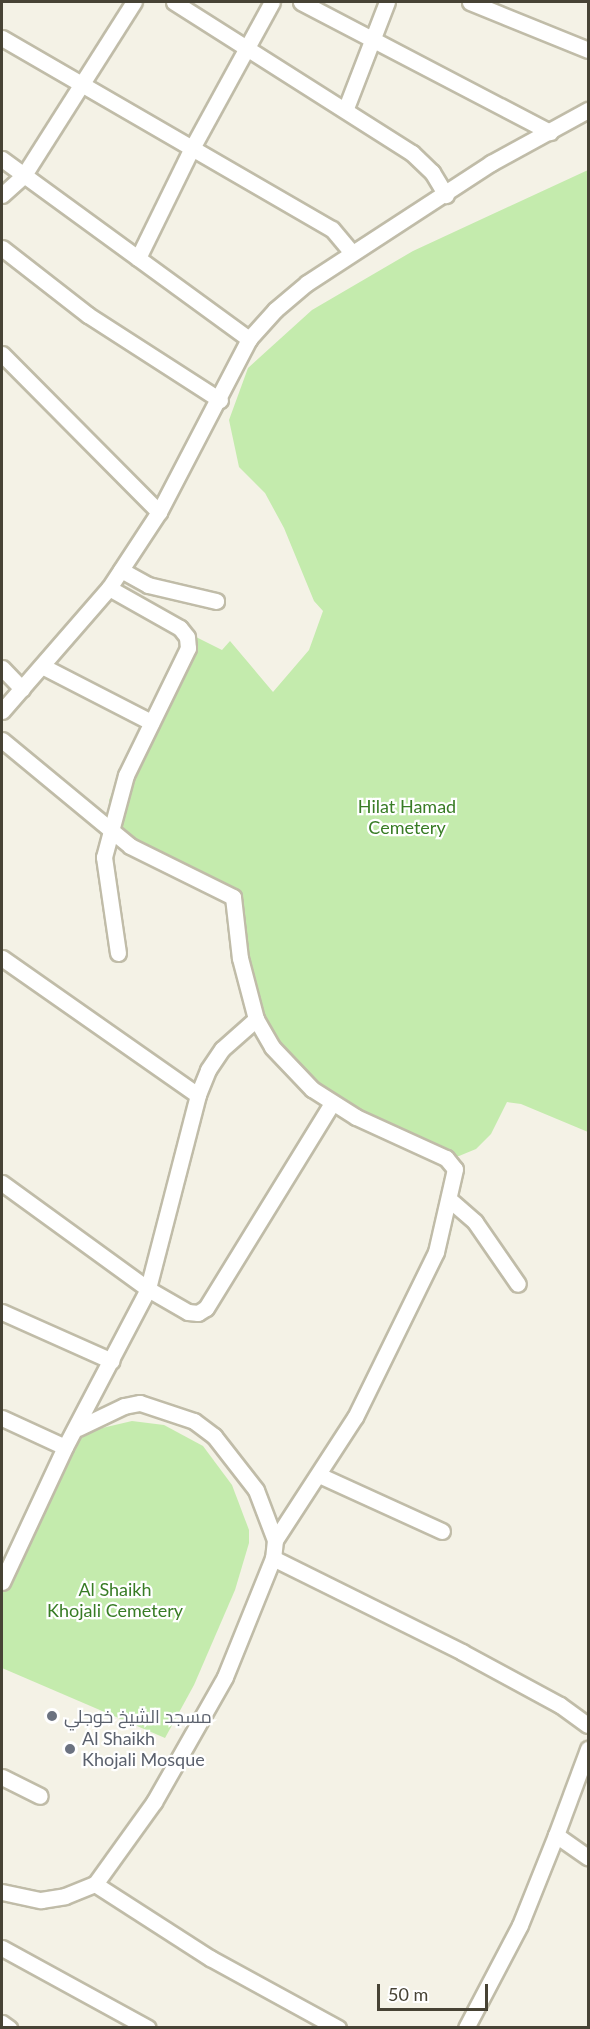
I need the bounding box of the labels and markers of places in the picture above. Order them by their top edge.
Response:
place label: مسجد الشيخ خوجلي [64,1705,212,1727]
marker: مسجد الشيخ خوجلي [45,1709,59,1723]
place label: Al Shaikh Khojali Mosque [82,1728,205,1770]
marker: Al Shaikh Khojali Mosque [63,1742,77,1756]

